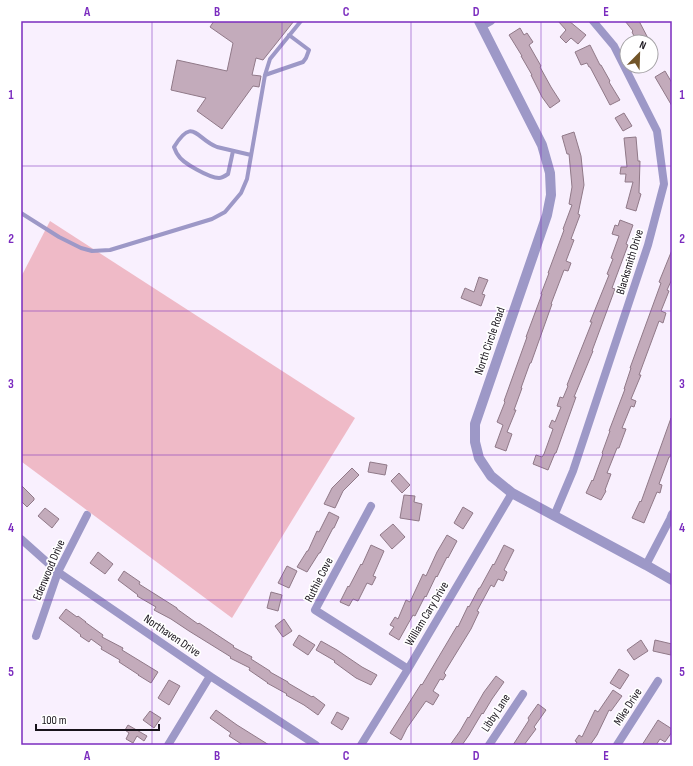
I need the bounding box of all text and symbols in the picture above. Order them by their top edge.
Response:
text: A [83,4,91,20]
text: B [214,4,220,20]
text: C [343,4,350,20]
text: D [473,4,480,20]
text: E [603,4,609,20]
north arrow [619,34,659,74]
text: N [637,38,648,52]
text: 1 [8,87,14,103]
text: 1 [679,87,685,103]
street label: Blacksmith Drive [613,227,647,296]
text: 2 [8,231,14,247]
text: 2 [679,231,685,247]
street label: North Circle Road [471,305,509,377]
text: 3 [8,376,14,392]
text: 3 [679,376,685,392]
text: 4 [8,520,14,536]
text: 4 [679,520,685,536]
street label: Edenwood Drive [30,537,69,603]
street label: Ruthie Cove [301,555,337,605]
street label: William Cary Drive [402,579,452,649]
street label: Northaven Drive [141,611,203,661]
text: 5 [8,664,14,680]
text: 5 [679,664,685,680]
street label: Mike Drive [610,685,646,728]
street label: Libby Lane [478,691,514,735]
scale bar [36,706,159,732]
text: 100 m [42,713,67,728]
text: A [83,748,91,764]
text: B [214,748,220,764]
text: C [343,748,350,764]
text: D [473,748,480,764]
text: E [603,748,609,764]

